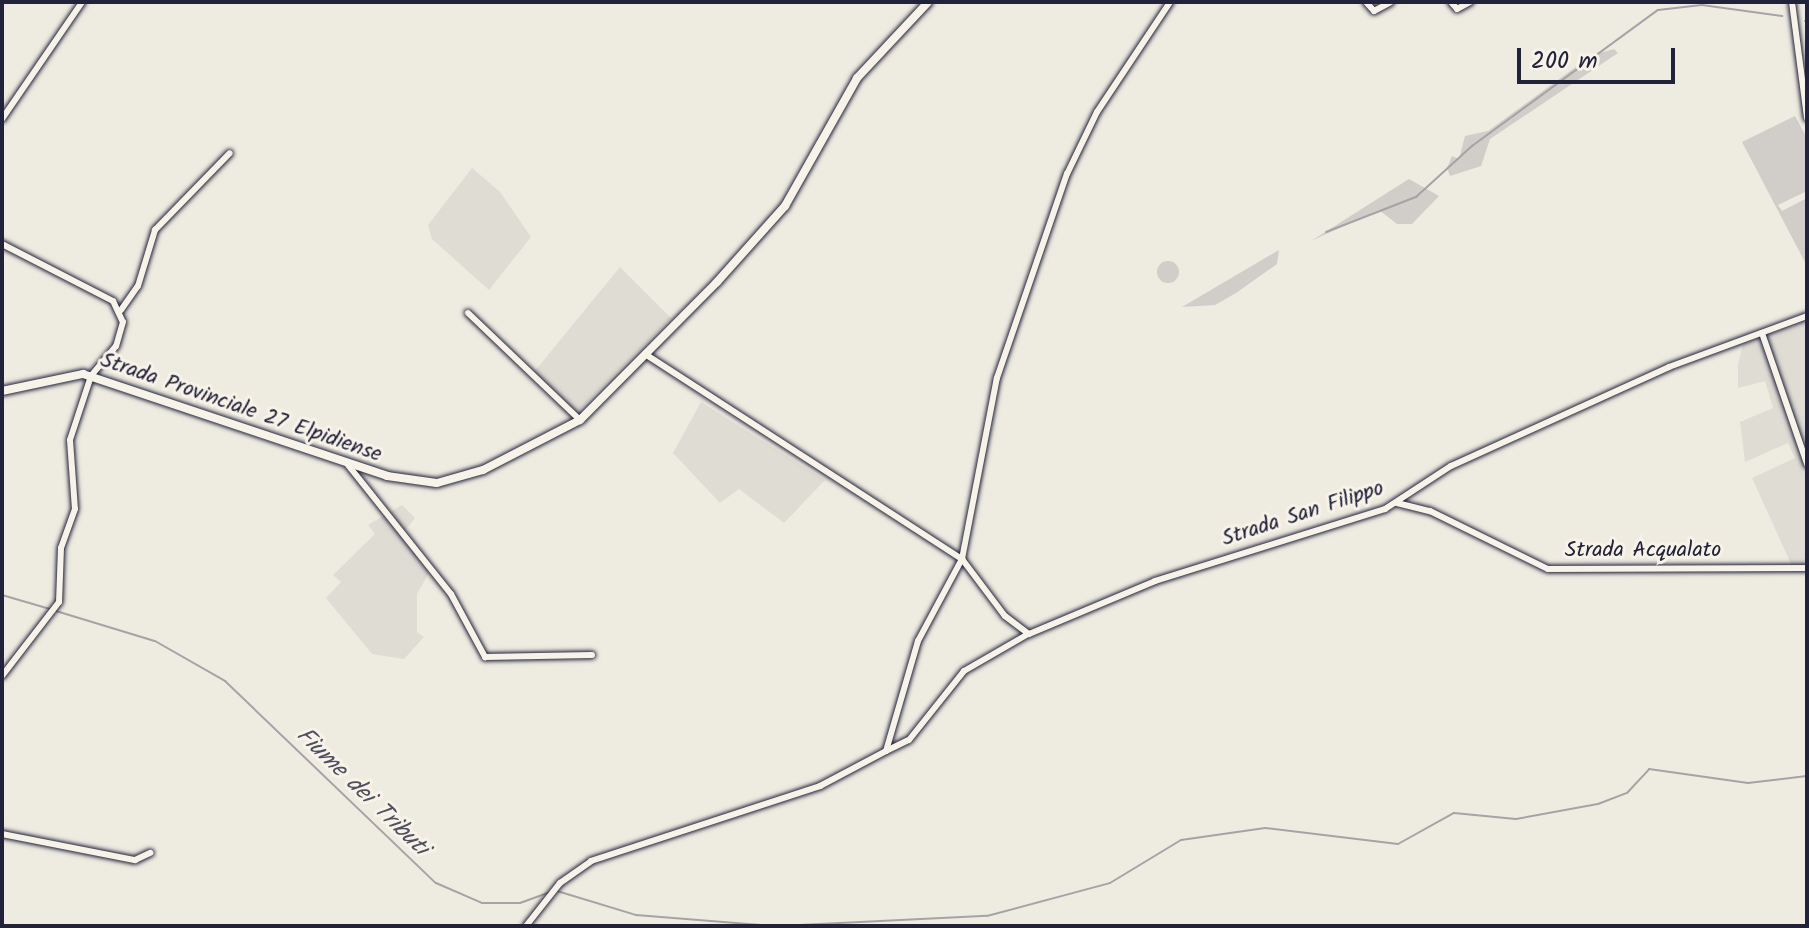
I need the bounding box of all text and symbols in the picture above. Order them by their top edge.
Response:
scale bar [1521,32,1679,82]
text: 200 m [1531,42,1598,81]
street label: Strada Provinciale 27 Elpidiense [97,347,385,469]
street label: Strada San Filippo [1219,475,1387,553]
street label: Strada Acqualato [1565,538,1721,564]
water label: Fiume dei Tributi [290,722,434,862]

